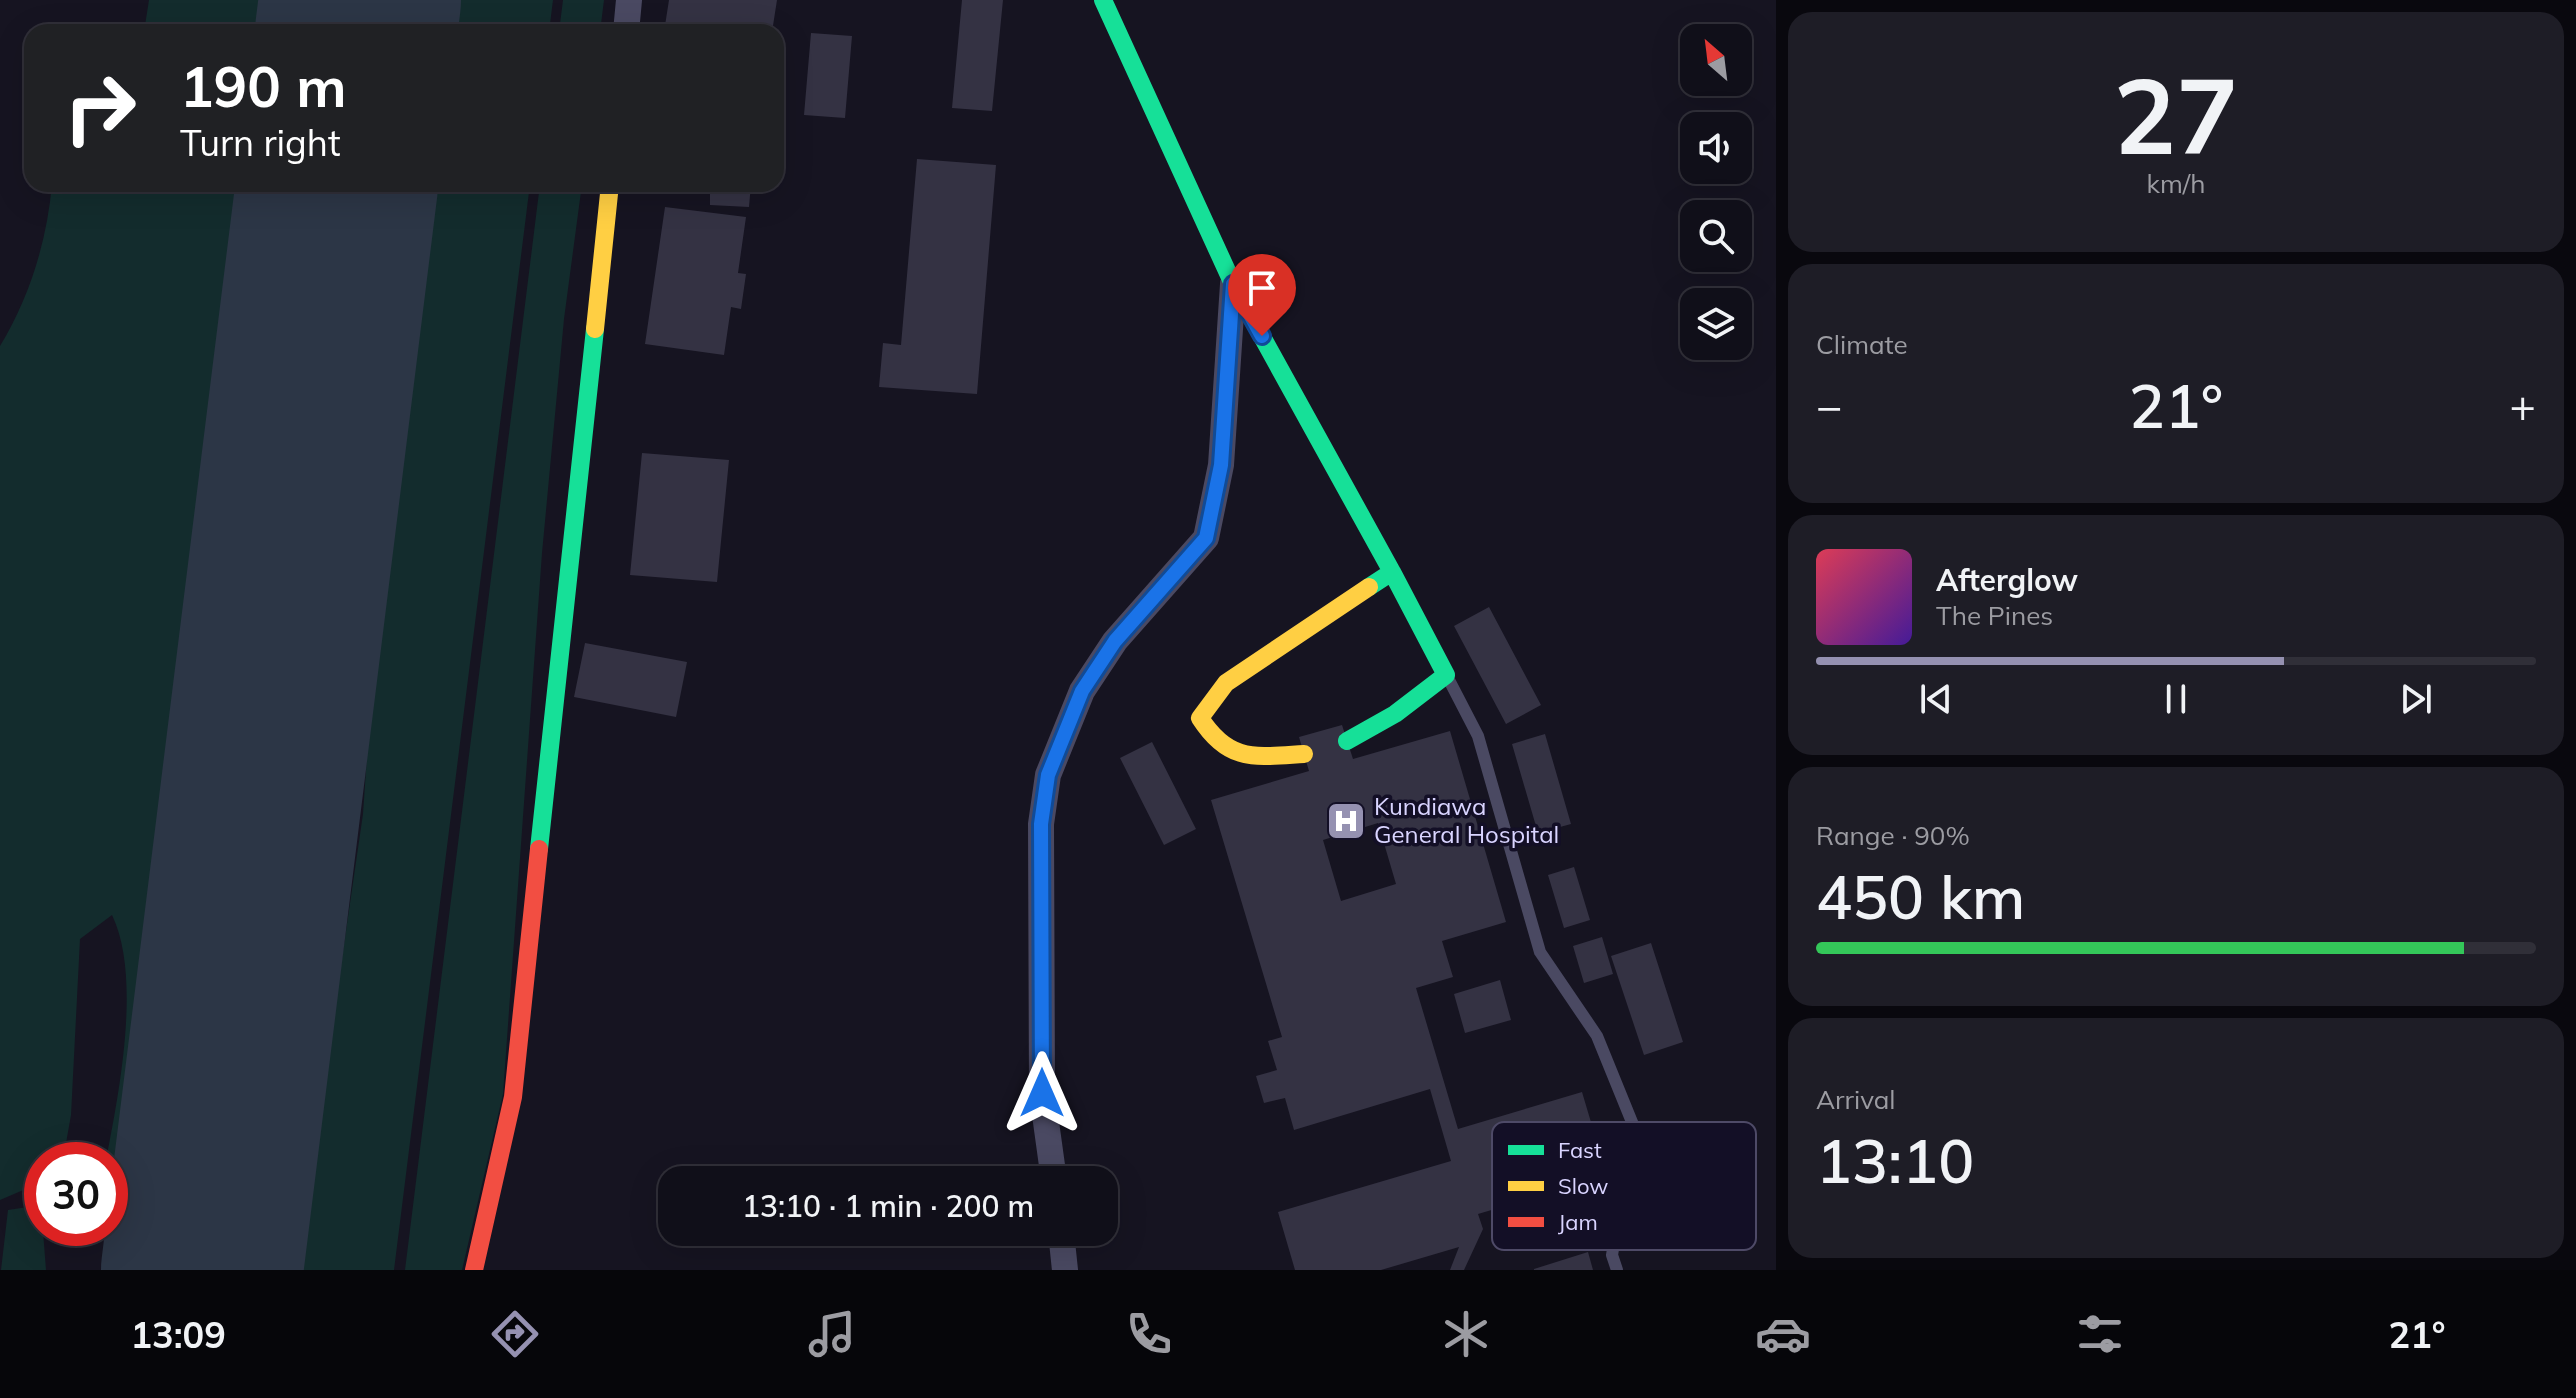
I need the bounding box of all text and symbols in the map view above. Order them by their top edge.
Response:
north arrow [1680,24,1752,96]
map controls [1680,24,1752,360]
text: 27 [2114,49,2238,180]
text: 190 m [180,51,347,121]
icon: right [48,56,152,160]
button: sound [1680,112,1752,184]
text: Turn right [180,120,341,165]
text: km/h [2147,167,2205,200]
button: search [1680,200,1752,272]
pin [1228,254,1296,336]
icon: arrive [1240,266,1284,310]
button: layers [1680,288,1752,360]
text: Climate [1816,328,1908,361]
text: 21° [2129,368,2223,443]
text: − [1816,378,1842,433]
text: + [2510,378,2536,433]
text: Afterglow [1936,561,2078,599]
text: The Pines [1936,599,2053,632]
icon: previous [1914,677,1958,721]
icon: pause [2154,677,2198,721]
icon: next [2394,677,2438,721]
place label: Kundiawa General Hospital [1374,791,1559,849]
hospital icon: Kundiawa General Hospital [1325,800,1367,842]
text: Range · 90% [1816,819,1970,852]
text: 450 km [1816,859,2025,934]
position arrow [1000,1051,1084,1135]
text: Arrival [1816,1083,1896,1116]
legend [1492,1122,1756,1250]
text: 13:10 [1816,1123,1974,1198]
text: Fast [1558,1136,1602,1164]
speed limit sign: 30 [24,1142,128,1246]
text: Slow [1558,1172,1608,1200]
text: 13:10 · 1 min · 200 m [742,1187,1034,1225]
text: Jam [1558,1208,1598,1236]
icon: directions [487,1306,543,1362]
icon: music [804,1306,860,1362]
icon: phone [1121,1306,1177,1362]
icon: climate [1438,1306,1494,1362]
icon: car [1755,1306,1811,1362]
icon: filters [2072,1306,2128,1362]
text: 13:09 [130,1312,226,1357]
text: 21° [2389,1312,2445,1357]

